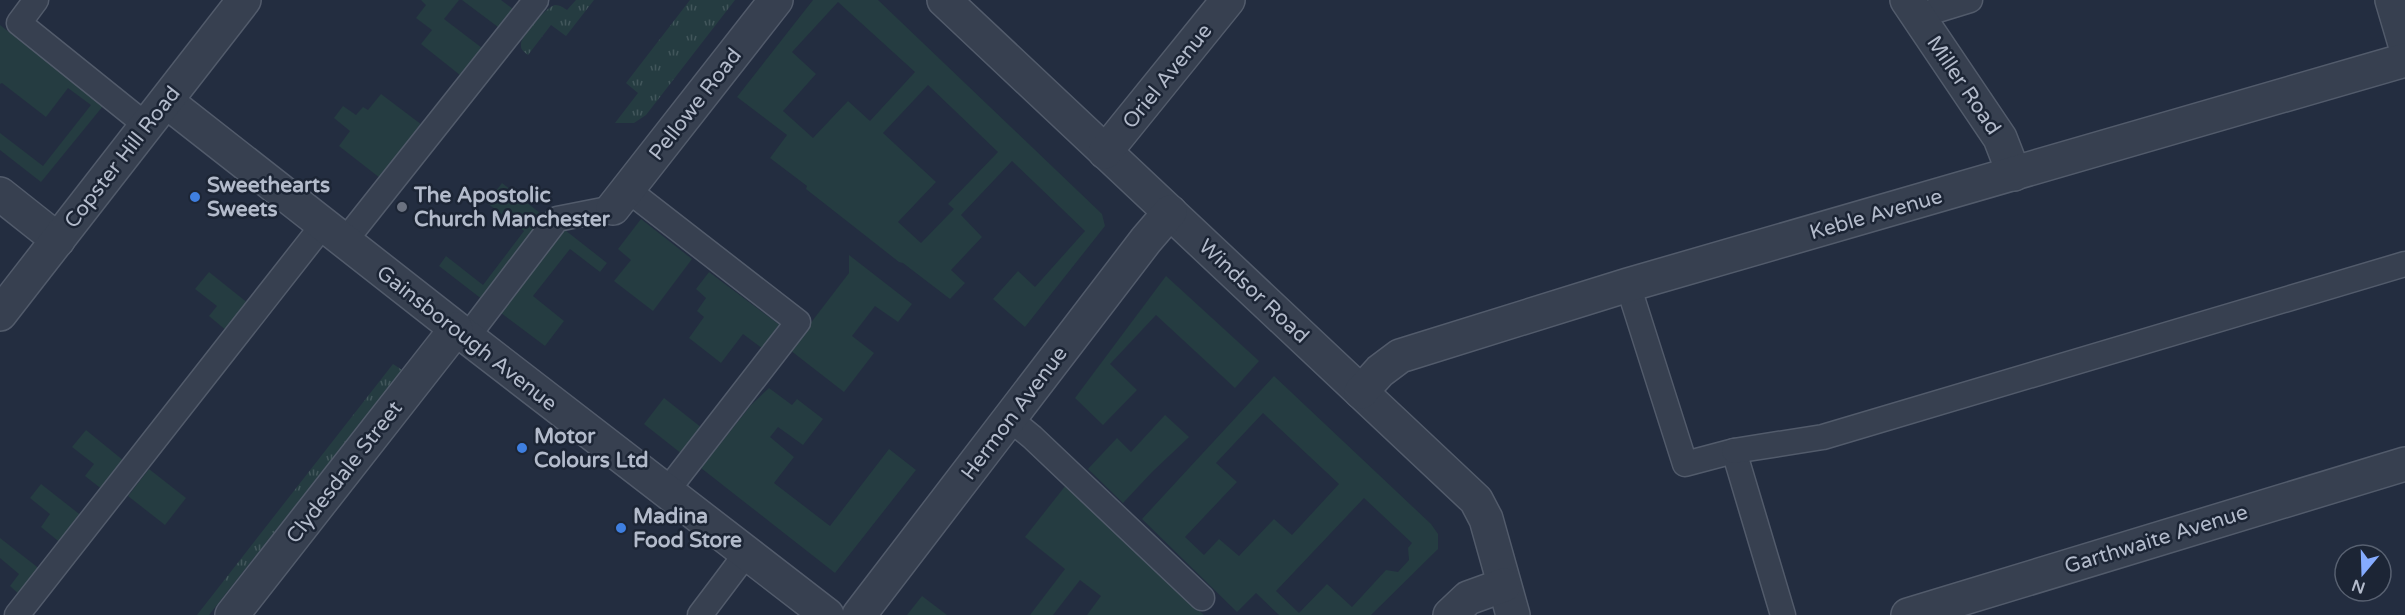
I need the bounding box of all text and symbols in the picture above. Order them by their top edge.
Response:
street label: Oriel Avenue [1117,19,1217,134]
street label: Miller Road [1921,31,2006,139]
street label: Pellowe Road [644,43,747,165]
street label: Copster Hill Road [59,81,186,233]
place label: Sweethearts Sweets [207,173,330,222]
place label: The Apostolic Church Manchester [413,183,611,232]
street label: Keble Avenue [1807,184,1946,245]
marker: Sweethearts Sweets [188,190,202,204]
marker: The Apostolic Church Manchester [395,200,409,214]
street label: Windsor Road [1193,234,1314,349]
street label: Gainsborough Avenue [372,260,562,417]
street label: Hermon Avenue [956,341,1073,485]
street label: Clydesdale Street [281,396,408,548]
place label: Motor Colours Ltd [534,424,649,473]
marker: Motor Colours Ltd [515,441,529,455]
street label: Garthwaite Avenue [2062,500,2251,579]
place label: Madina Food Store [633,504,742,553]
marker: Madina Food Store [614,521,628,535]
north arrow [2333,543,2393,603]
text: N [2349,575,2368,598]

